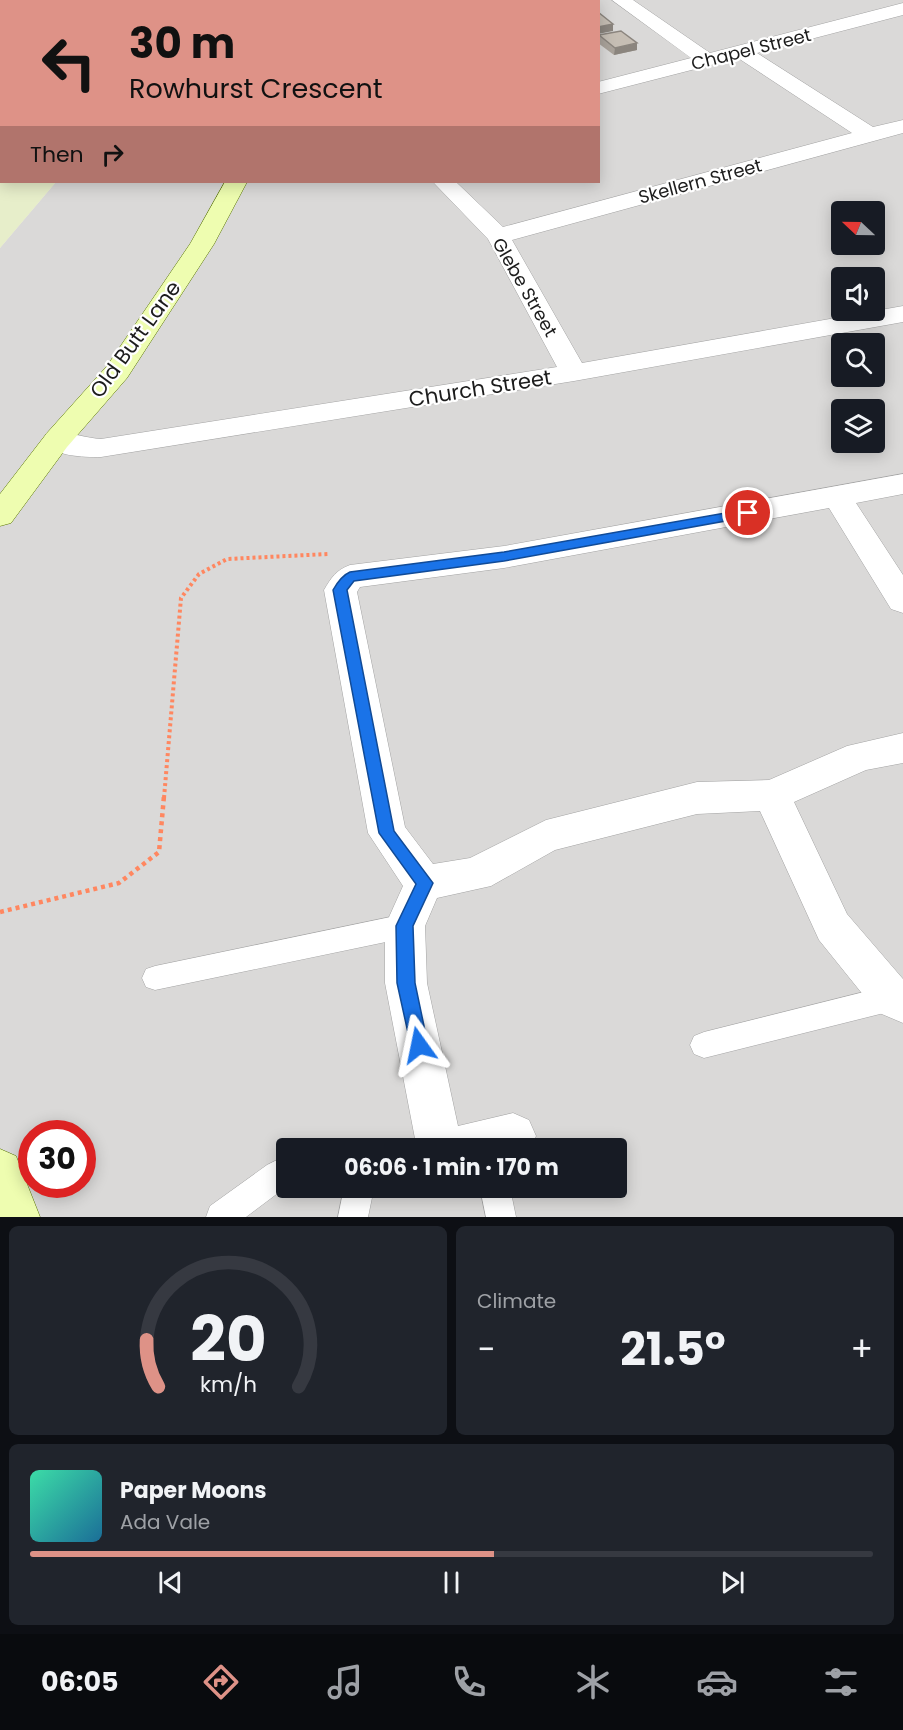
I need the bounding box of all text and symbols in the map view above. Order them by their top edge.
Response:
text: 30 m [129,14,235,73]
street label: Chapel Street [688,22,814,76]
icon: left [30,24,108,102]
text: Rowhurst Crescent [129,70,383,107]
icon: right [96,138,129,171]
text: Then [30,139,84,170]
street label: Skellern Street [636,153,764,209]
north arrow [831,201,885,255]
map controls [831,201,885,453]
street label: Glebe Street [487,233,563,341]
button: sound [831,267,885,321]
street label: Old Butt Lane [83,274,187,404]
button: search [831,333,885,387]
street label: Church Street [407,362,553,414]
button: layers [831,399,885,453]
pin [722,487,773,538]
icon: arrive [731,496,764,529]
position arrow [387,1013,451,1077]
speed limit sign: 30 [18,1120,96,1198]
text: 06:06 · 1 min · 170 m [344,1152,559,1183]
text: Climate [477,1287,556,1315]
text: 20 [190,1295,266,1383]
text: 21.5° [620,1318,726,1381]
text: − [477,1326,495,1373]
text: + [850,1326,873,1373]
text: km/h [199,1370,257,1401]
text: Paper Moons [120,1475,267,1506]
text: Ada Vale [120,1508,210,1536]
icon: previous [154,1566,187,1599]
icon: pause [435,1566,468,1599]
icon: next [716,1566,749,1599]
icon: directions [200,1661,242,1703]
icon: music [324,1661,366,1703]
icon: phone [448,1661,490,1703]
icon: climate [572,1661,614,1703]
icon: car [696,1661,738,1703]
icon: filters [820,1661,862,1703]
text: 06:05 [41,1663,119,1700]

